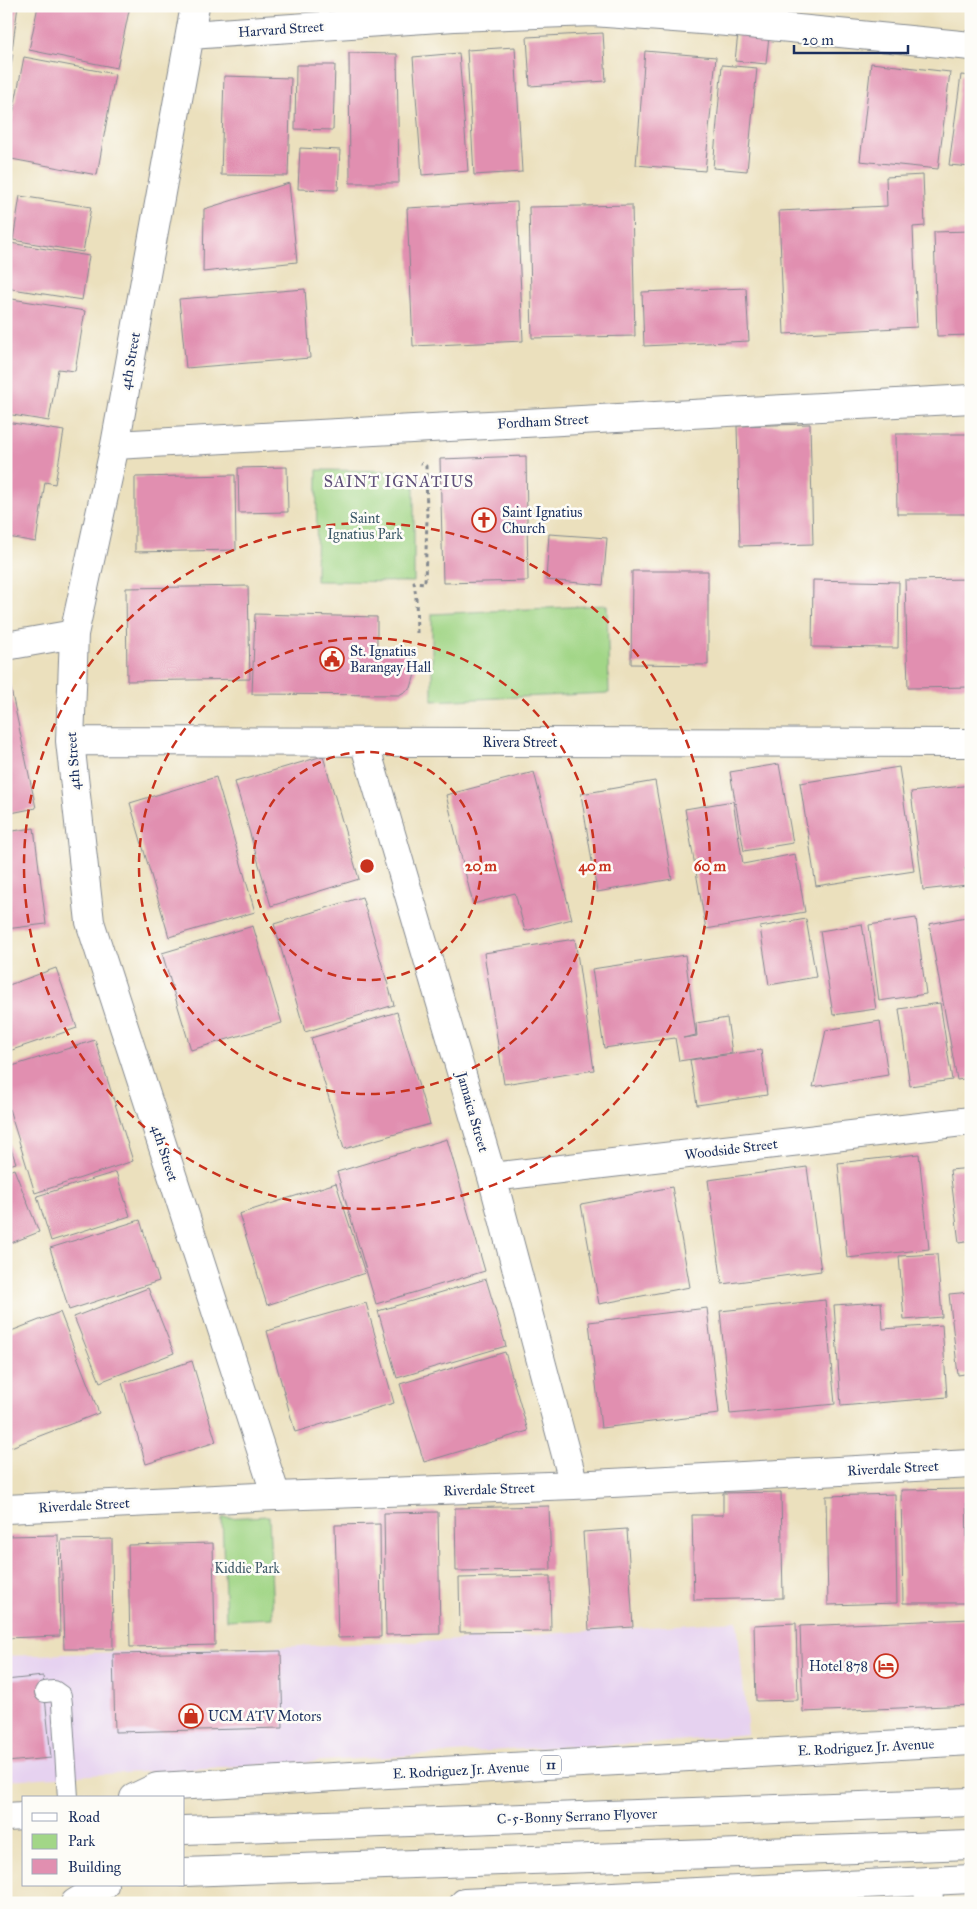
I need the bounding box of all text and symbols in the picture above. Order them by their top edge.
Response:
street label: Harvard Street [238,18,325,41]
scale bar [794,22,908,54]
text: 20 m [802,31,834,49]
street label: 4th Street [117,331,144,391]
street label: Fordham Street [497,411,589,432]
district label: SAINT IGNATIUS [324,472,474,491]
place label: Saint Ignatius Church [502,504,582,537]
church icon: Saint Ignatius Church [471,507,497,533]
park label: Saint Ignatius Park [327,510,403,543]
place label: St. Ignatius Barangay Hall [350,643,432,676]
public building icon: St. Ignatius Barangay Hall [319,646,345,672]
street label: 4th Street [63,731,84,791]
street label: Rivera Street [483,734,557,751]
centre of rings [358,857,376,875]
text: 20 m [465,857,497,875]
text: 40 m [579,857,612,876]
text: 60 m [694,857,727,875]
street label: Jamaica Street [451,1068,492,1154]
street label: 4th Street [147,1123,182,1184]
street label: Woodside Street [684,1135,779,1164]
street label: Riverdale Street [847,1458,939,1479]
street label: Riverdale Street [443,1479,535,1500]
street label: Riverdale Street [38,1495,130,1516]
park label: Kiddie Park [214,1560,280,1577]
hotel icon: Hotel 878 [873,1653,899,1679]
place label: Hotel 878 [809,1658,868,1675]
shop icon: UCM ATV Motors [178,1703,204,1729]
place label: UCM ATV Motors [208,1708,321,1725]
street label: E. Rodriguez Jr. Avenue [797,1735,935,1761]
road number: 11 [541,1756,561,1774]
street label: E. Rodriguez Jr. Avenue [392,1758,530,1784]
legend [22,1796,185,1886]
street label: C-5-Bonny Serrano Flyover [497,1805,658,1828]
text: Road [68,1808,100,1826]
text: Park [68,1832,95,1850]
text: Building [68,1858,122,1876]

